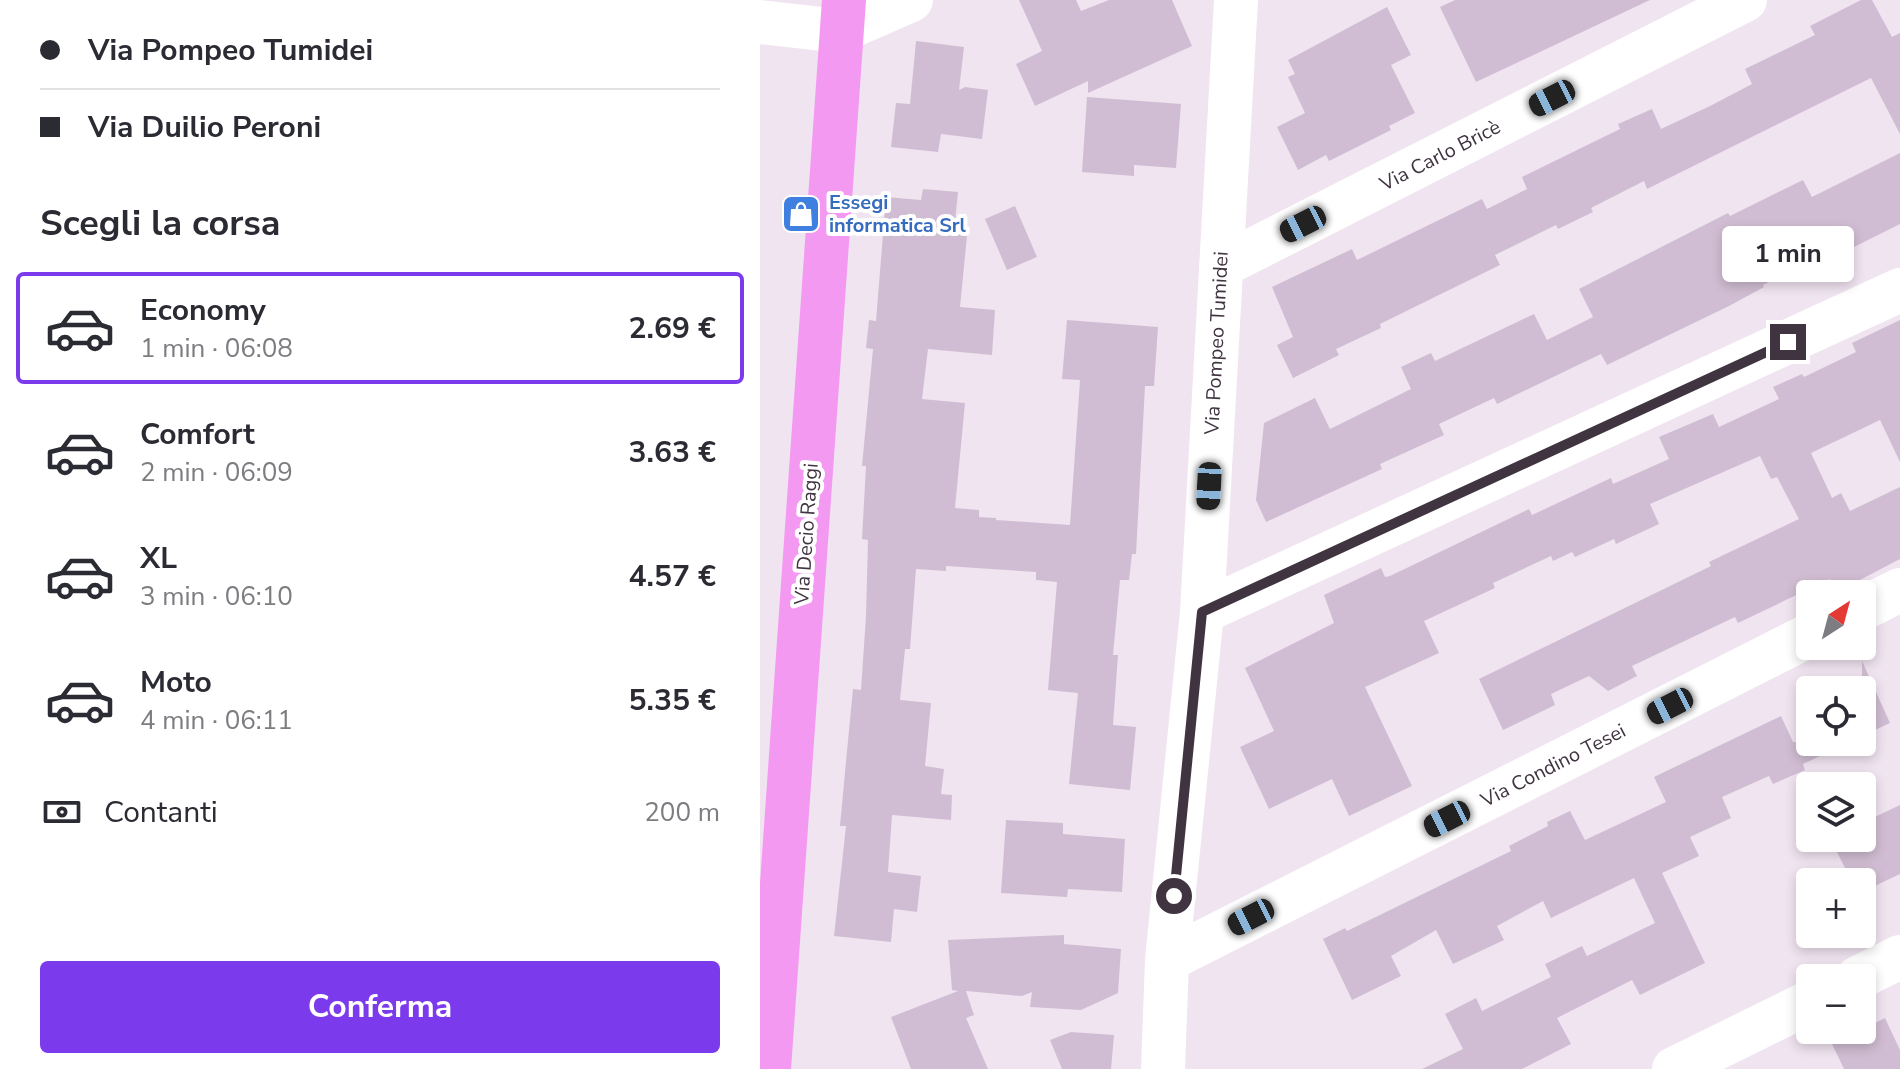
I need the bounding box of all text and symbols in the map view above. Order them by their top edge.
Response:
text: Via Pompeo Tumidei [88,30,373,71]
car [1525,76,1579,120]
text: Via Duilio Peroni [88,107,321,148]
street label: Via Carlo Bricè [1374,113,1505,198]
place label: Essegi informatica Srl [829,189,967,239]
shop icon: Essegi informatica Srl [780,193,822,235]
text: Scegli la corsa [40,199,280,248]
car [1276,202,1330,246]
callout: 1 min [1722,226,1854,282]
text: 1 min [1754,236,1822,271]
street label: Via Pompeo Tumidei [1198,251,1235,436]
text: Economy [140,290,266,331]
icon: car [44,292,116,364]
text: 2.69 € [628,308,716,349]
route end [1770,324,1806,360]
text: 1 min · 06:08 [140,331,293,366]
text: Comfort [140,414,255,455]
icon: car [44,416,116,488]
text: 3.63 € [628,432,716,473]
text: 2 min · 06:09 [140,455,293,490]
car [1196,461,1222,511]
street label: Via Decio Raggi [788,462,825,607]
text: XL [140,538,177,579]
icon: car [44,540,116,612]
text: 4.57 € [628,556,716,597]
text: 3 min · 06:10 [140,579,293,614]
north arrow [1796,580,1876,660]
map controls [1796,580,1876,1044]
text: Moto [140,662,212,703]
icon: car [44,664,116,736]
button: locate [1796,676,1876,756]
text: 5.35 € [628,680,716,721]
car [1643,684,1697,728]
text: 4 min · 06:11 [140,703,293,738]
street label: Via Condino Tesei [1475,717,1630,814]
button: layers [1796,772,1876,852]
icon: cash [40,790,84,834]
text: Contanti [104,792,218,833]
text: 200 m [644,795,720,830]
car [1420,797,1474,841]
button: + [1796,868,1876,948]
route start [1156,878,1192,914]
car [1224,895,1278,939]
button: Conferma [40,961,720,1053]
button: − [1796,964,1876,1044]

